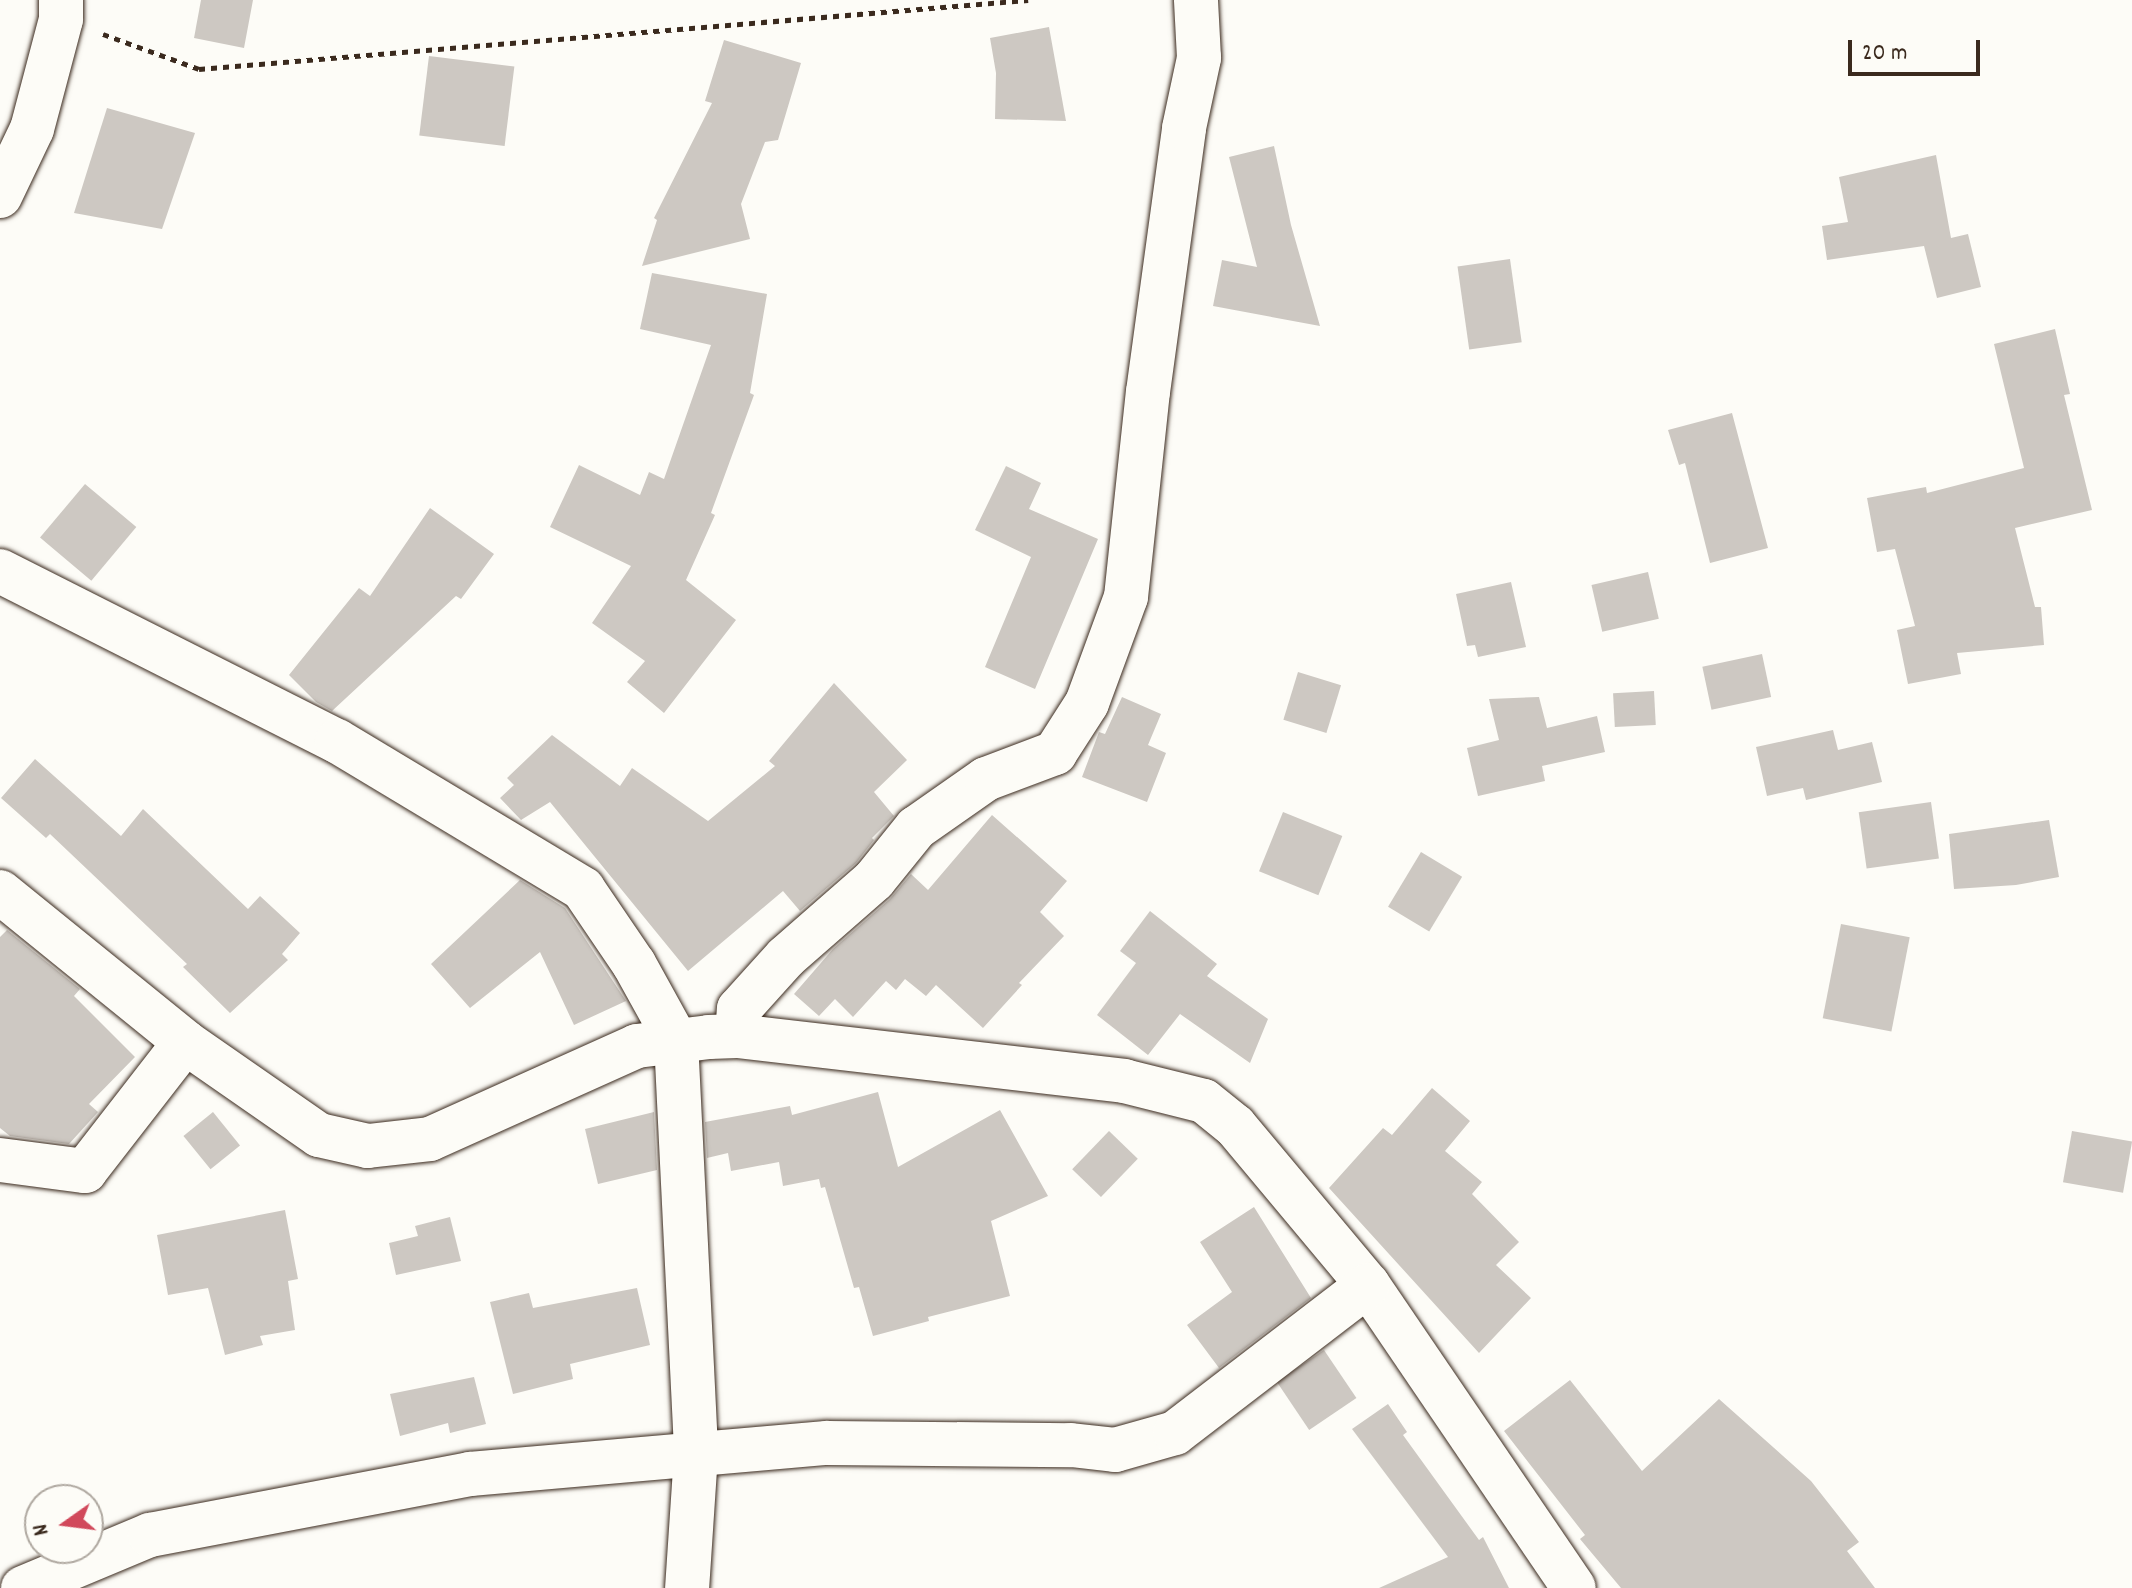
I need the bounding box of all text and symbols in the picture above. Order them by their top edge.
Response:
scale bar [1852,24,1984,74]
text: 20 m [1862,37,1908,71]
north arrow [24,1484,104,1564]
text: N [26,1520,59,1538]

